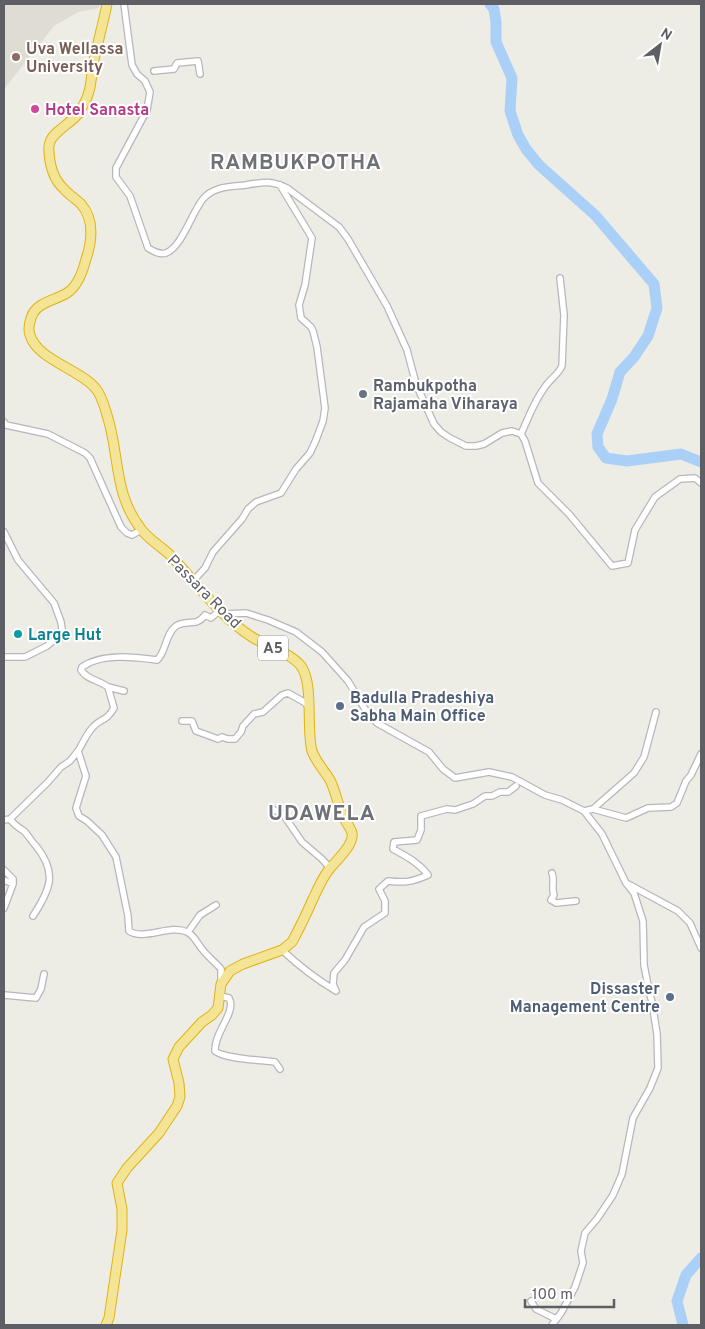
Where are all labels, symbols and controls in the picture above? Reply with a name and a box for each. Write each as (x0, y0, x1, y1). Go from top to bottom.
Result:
north arrow (635, 20, 685, 70)
text: N (657, 25, 675, 45)
place label: Uva Wellassa University (26, 40, 123, 78)
marker: Uva Wellassa University (10, 51, 22, 63)
place label: Hotel Sanasta (45, 101, 149, 121)
marker: Hotel Sanasta (29, 103, 41, 115)
district label: RAMBUKPOTHA (210, 150, 382, 177)
place label: Rambukpotha Rajamaha Viharaya (373, 377, 518, 415)
marker: Rambukpotha Rajamaha Viharaya (357, 388, 369, 400)
street label: Passara Road (162, 551, 245, 634)
place label: Large Hut (28, 626, 102, 646)
marker: Large Hut (12, 628, 24, 640)
road number: A5 (258, 636, 288, 660)
place label: Badulla Pradeshiya Sabha Main Office (350, 689, 494, 727)
marker: Badulla Pradeshiya Sabha Main Office (334, 700, 346, 712)
district label: UDAWELA (268, 801, 376, 828)
place label: Dissaster Management Centre (510, 980, 660, 1018)
marker: Dissaster Management Centre (664, 991, 676, 1003)
scale bar (525, 1276, 614, 1308)
text: 100 m (532, 1286, 573, 1305)

